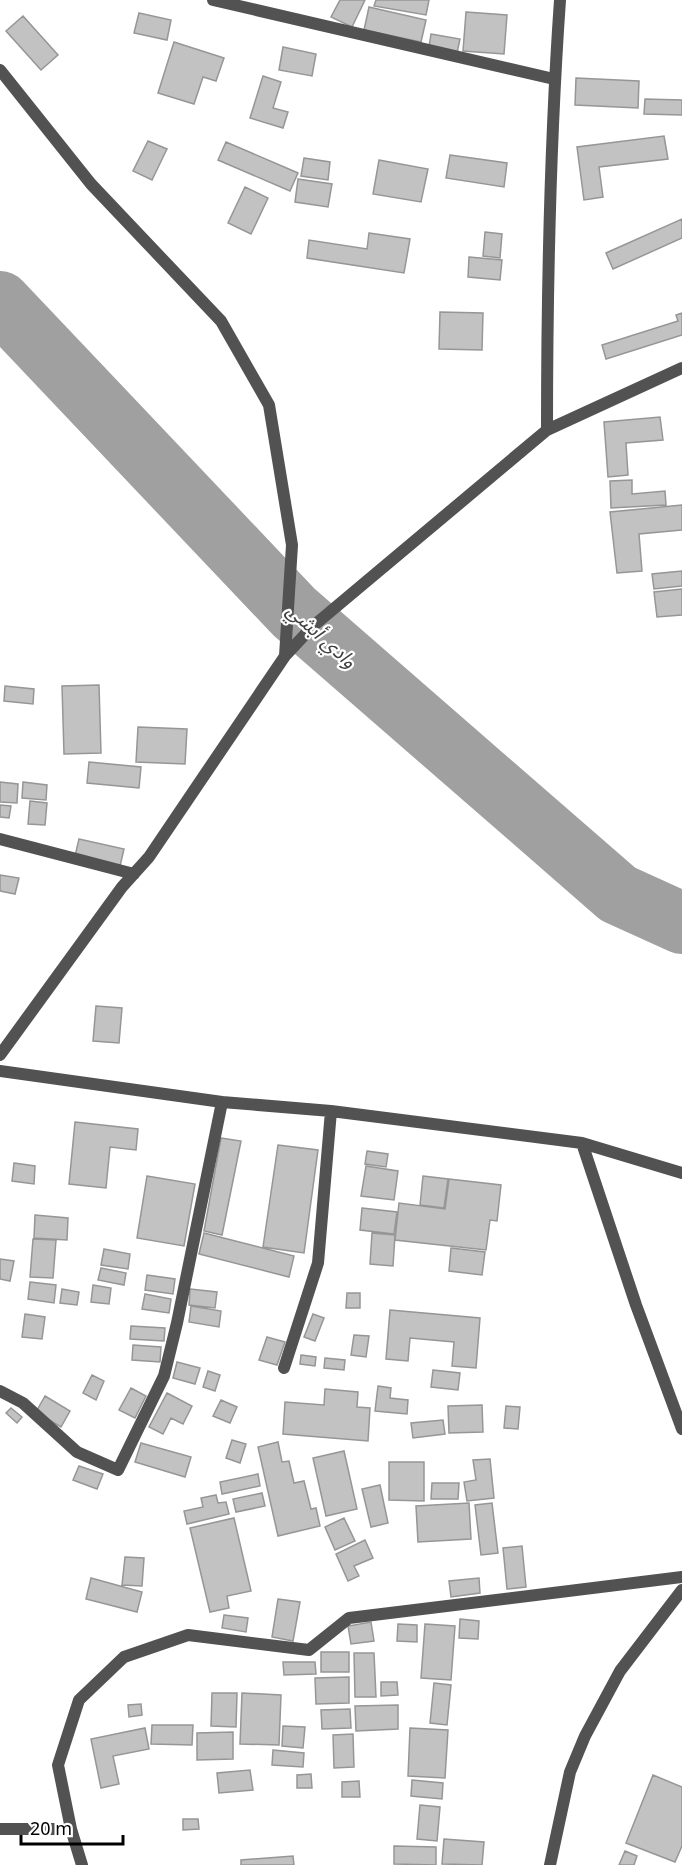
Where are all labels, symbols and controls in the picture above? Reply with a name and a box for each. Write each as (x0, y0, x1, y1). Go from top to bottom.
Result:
water label: وادي أبشي (279, 596, 363, 676)
scale bar (21, 1808, 123, 1846)
text: 20 m (30, 1816, 72, 1840)

